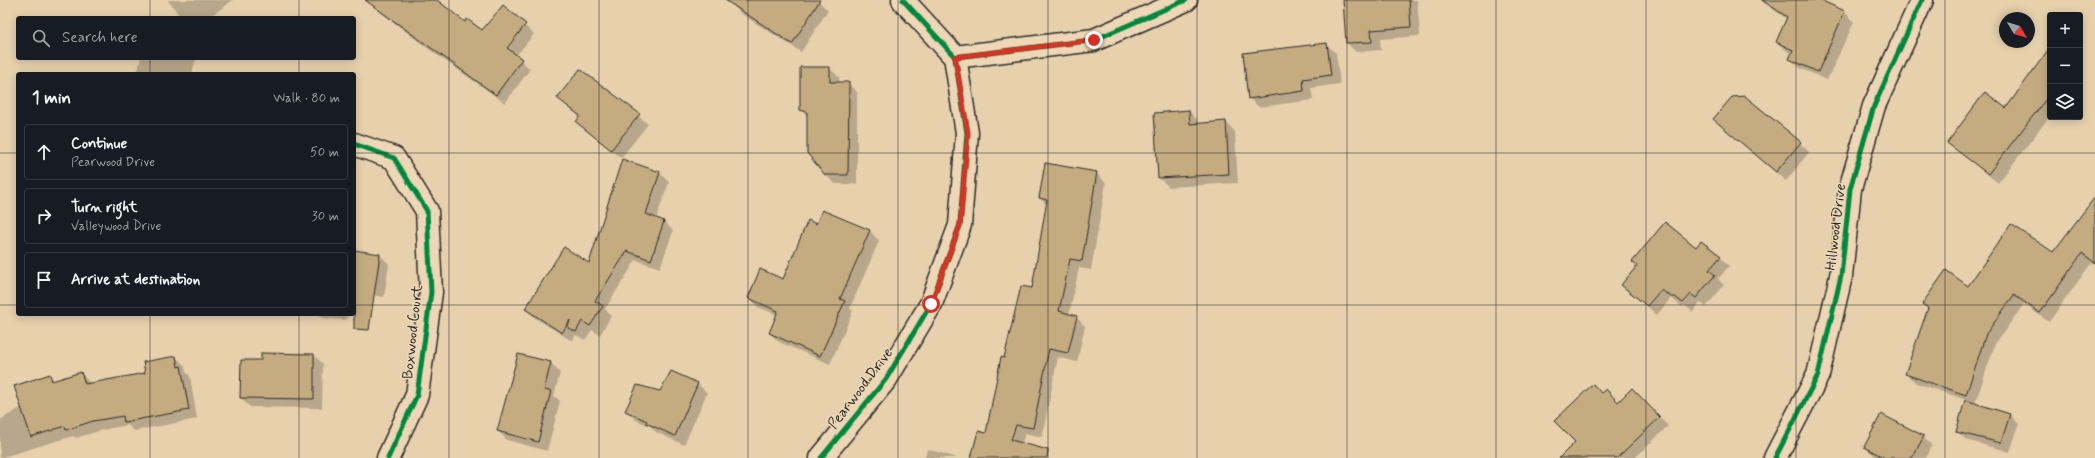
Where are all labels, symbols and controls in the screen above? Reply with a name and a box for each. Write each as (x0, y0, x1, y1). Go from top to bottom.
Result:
north arrow (1999, 12, 2035, 48)
map controls (2047, 12, 2083, 120)
button: + (2047, 12, 2083, 48)
search box (16, 16, 356, 60)
icon: search (30, 27, 52, 49)
text: Search here (62, 28, 138, 48)
route end (1085, 31, 1103, 49)
button: − (2047, 48, 2083, 84)
button: layers (2047, 84, 2083, 120)
text: 1 min (32, 87, 71, 109)
text: Walk · 80 m (273, 90, 340, 107)
text: Continue (71, 134, 127, 154)
icon: ahead (33, 141, 55, 163)
text: 50 m (310, 144, 339, 161)
text: Pearwood Drive (71, 154, 155, 171)
street label: Hillwood Drive (1821, 182, 1851, 272)
text: Turn right (71, 198, 138, 218)
icon: right (33, 205, 55, 227)
text: 30 m (312, 208, 339, 225)
text: Valleywood Drive (71, 218, 161, 235)
icon: arrive (33, 269, 55, 291)
text: Arrive at destination (71, 270, 200, 290)
street label: Boxwood Court (398, 284, 428, 380)
route start (922, 295, 940, 313)
street label: Pearwood Drive (824, 344, 898, 433)

